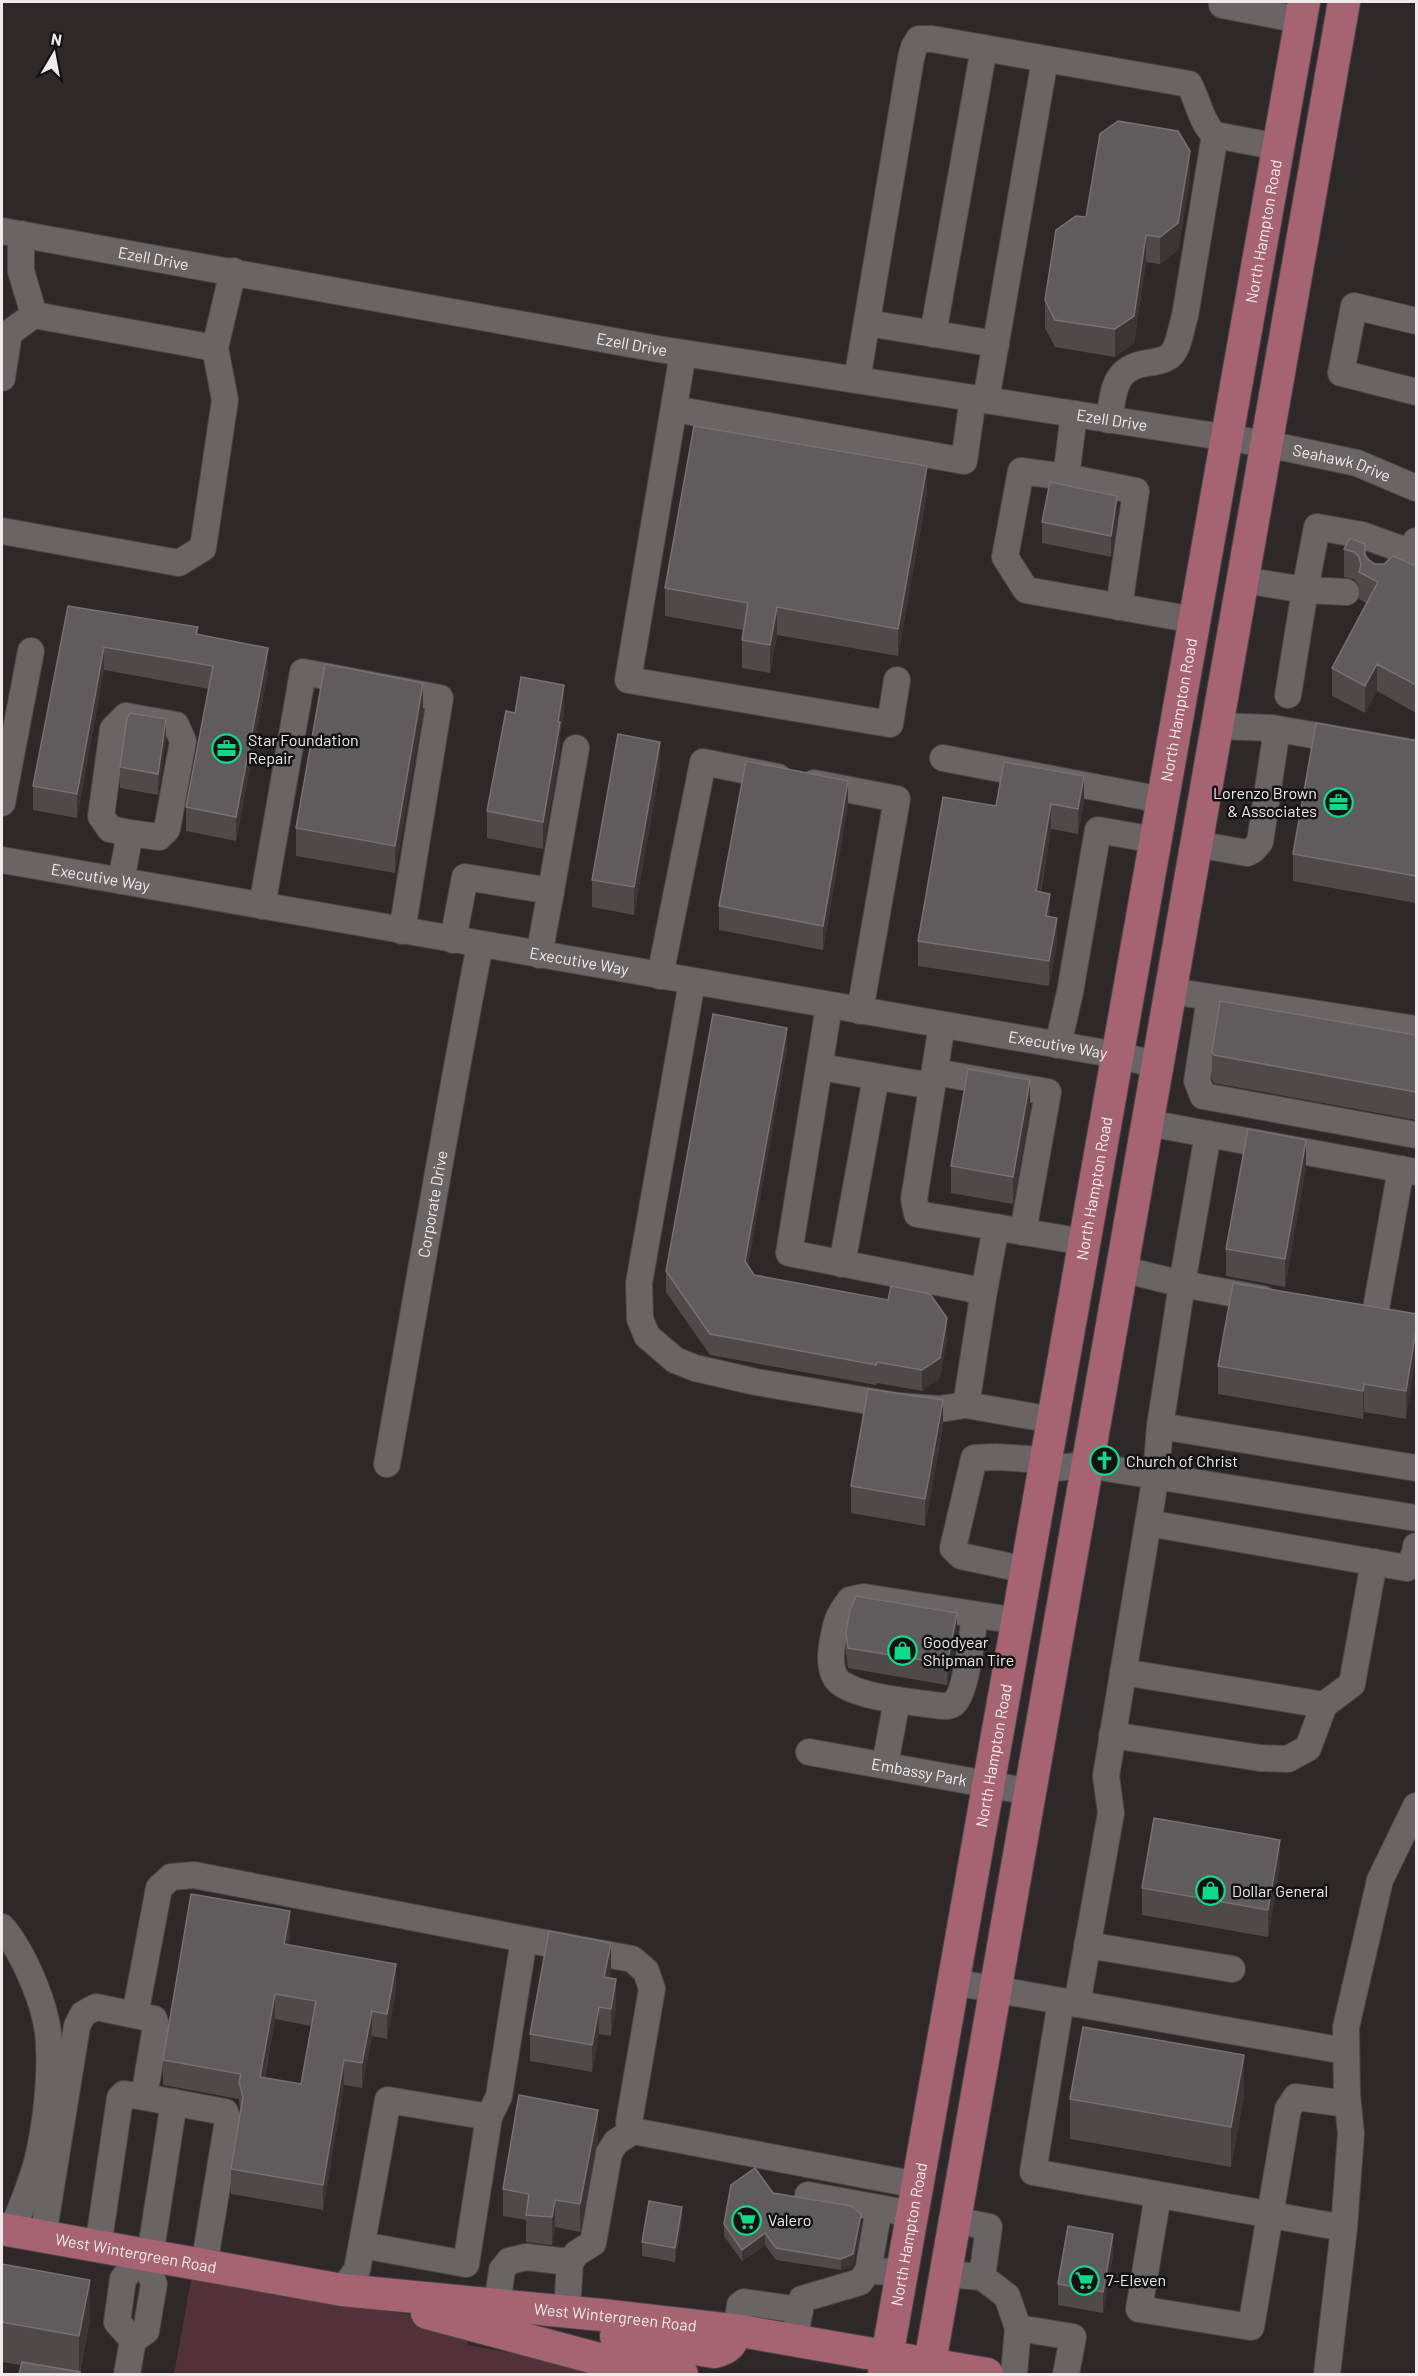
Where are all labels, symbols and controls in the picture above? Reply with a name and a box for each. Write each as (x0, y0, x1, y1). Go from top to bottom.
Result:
north arrow (24, 24, 84, 84)
text: N (50, 28, 64, 49)
street label: North Hampton Road (1241, 158, 1285, 305)
street label: Ezell Drive (117, 242, 191, 273)
street label: Ezell Drive (595, 328, 669, 359)
street label: Ezell Drive (1075, 404, 1149, 434)
street label: Seahawk Drive (1291, 440, 1394, 485)
street label: North Hampton Road (1156, 636, 1200, 783)
place label: Star Foundation Repair (248, 730, 359, 767)
office icon: Star Foundation Repair (211, 733, 243, 765)
place label: Lorenzo Brown & Associates (1213, 783, 1317, 820)
office icon: Lorenzo Brown & Associates (1322, 786, 1354, 818)
street label: Executive Way (50, 859, 152, 895)
street label: Executive Way (528, 942, 631, 979)
street label: Executive Way (1007, 1026, 1110, 1062)
street label: North Hampton Road (1071, 1115, 1115, 1262)
street label: Corporate Drive (413, 1149, 451, 1259)
church icon: Church of Christ (1089, 1445, 1121, 1477)
place label: Church of Christ (1126, 1451, 1238, 1470)
place label: Goodyear Shipman Tire (923, 1632, 1014, 1669)
shop icon: Goodyear Shipman Tire (886, 1635, 918, 1667)
street label: North Hampton Road (971, 1682, 1015, 1829)
street label: Embassy Park (870, 1754, 969, 1789)
shop icon: Dollar General (1195, 1875, 1227, 1907)
place label: Dollar General (1232, 1881, 1328, 1900)
street label: North Hampton Road (886, 2161, 930, 2307)
supermarket icon: Valero (731, 2204, 763, 2236)
place label: Valero (768, 2210, 812, 2229)
street label: West Wintergreen Road (54, 2229, 218, 2276)
supermarket icon: 7-Eleven (1069, 2264, 1101, 2296)
place label: 7-Eleven (1106, 2270, 1166, 2289)
street label: West Wintergreen Road (533, 2298, 698, 2335)

